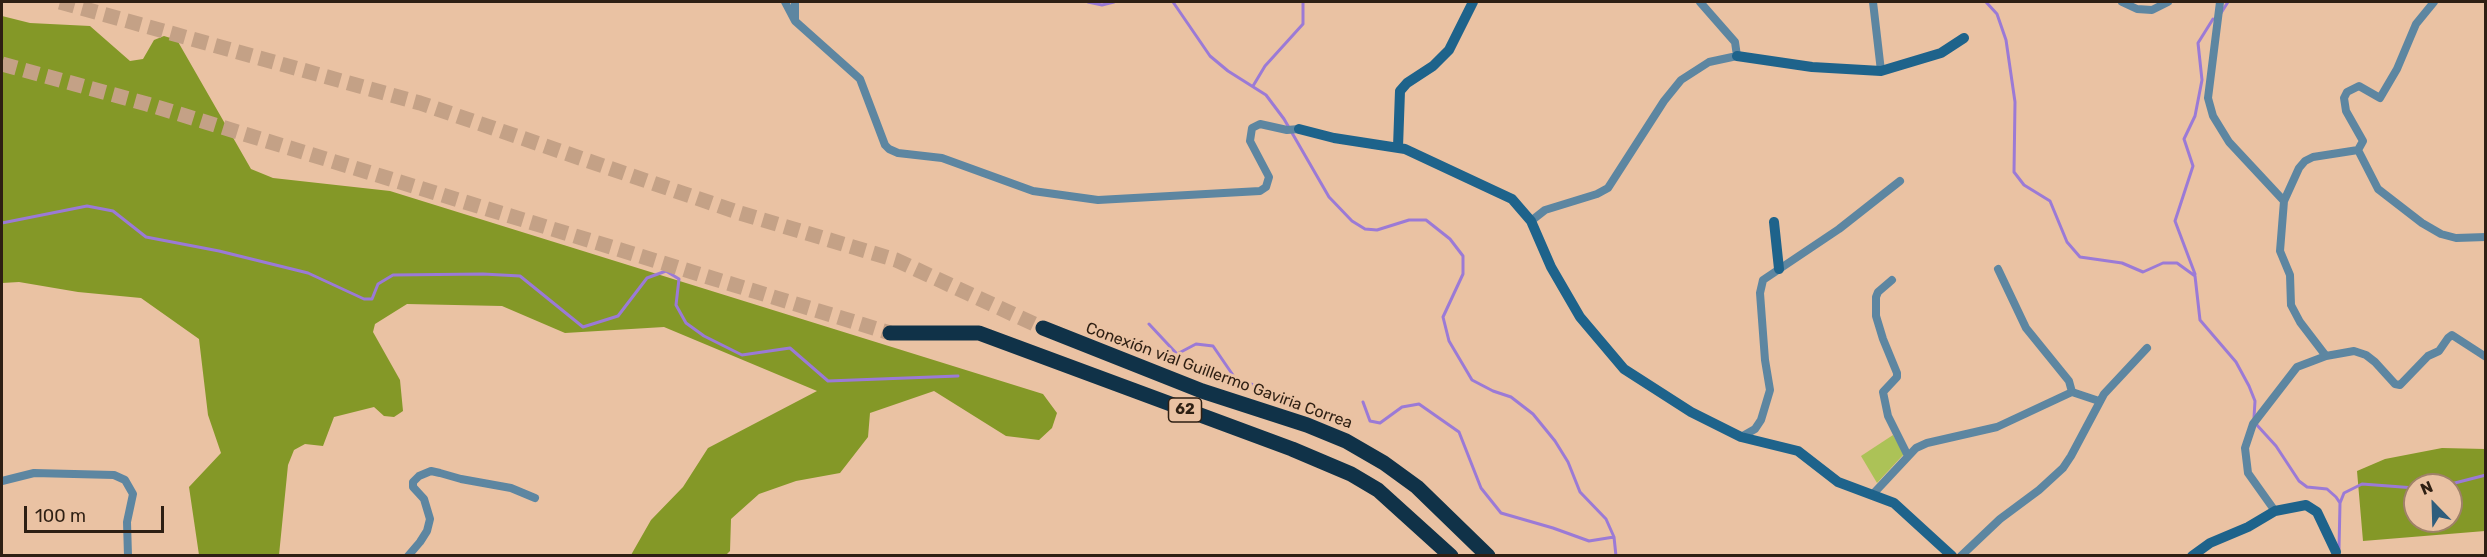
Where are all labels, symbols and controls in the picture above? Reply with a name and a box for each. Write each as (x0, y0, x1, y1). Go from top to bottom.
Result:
street label: Conexión vial Guillermo Gaviria Correa (1083, 319, 1355, 433)
road number: 62 (1168, 398, 1202, 422)
north arrow (2403, 473, 2463, 533)
text: N (2418, 477, 2436, 499)
scale bar (27, 494, 166, 532)
text: 100 m (35, 505, 86, 527)

